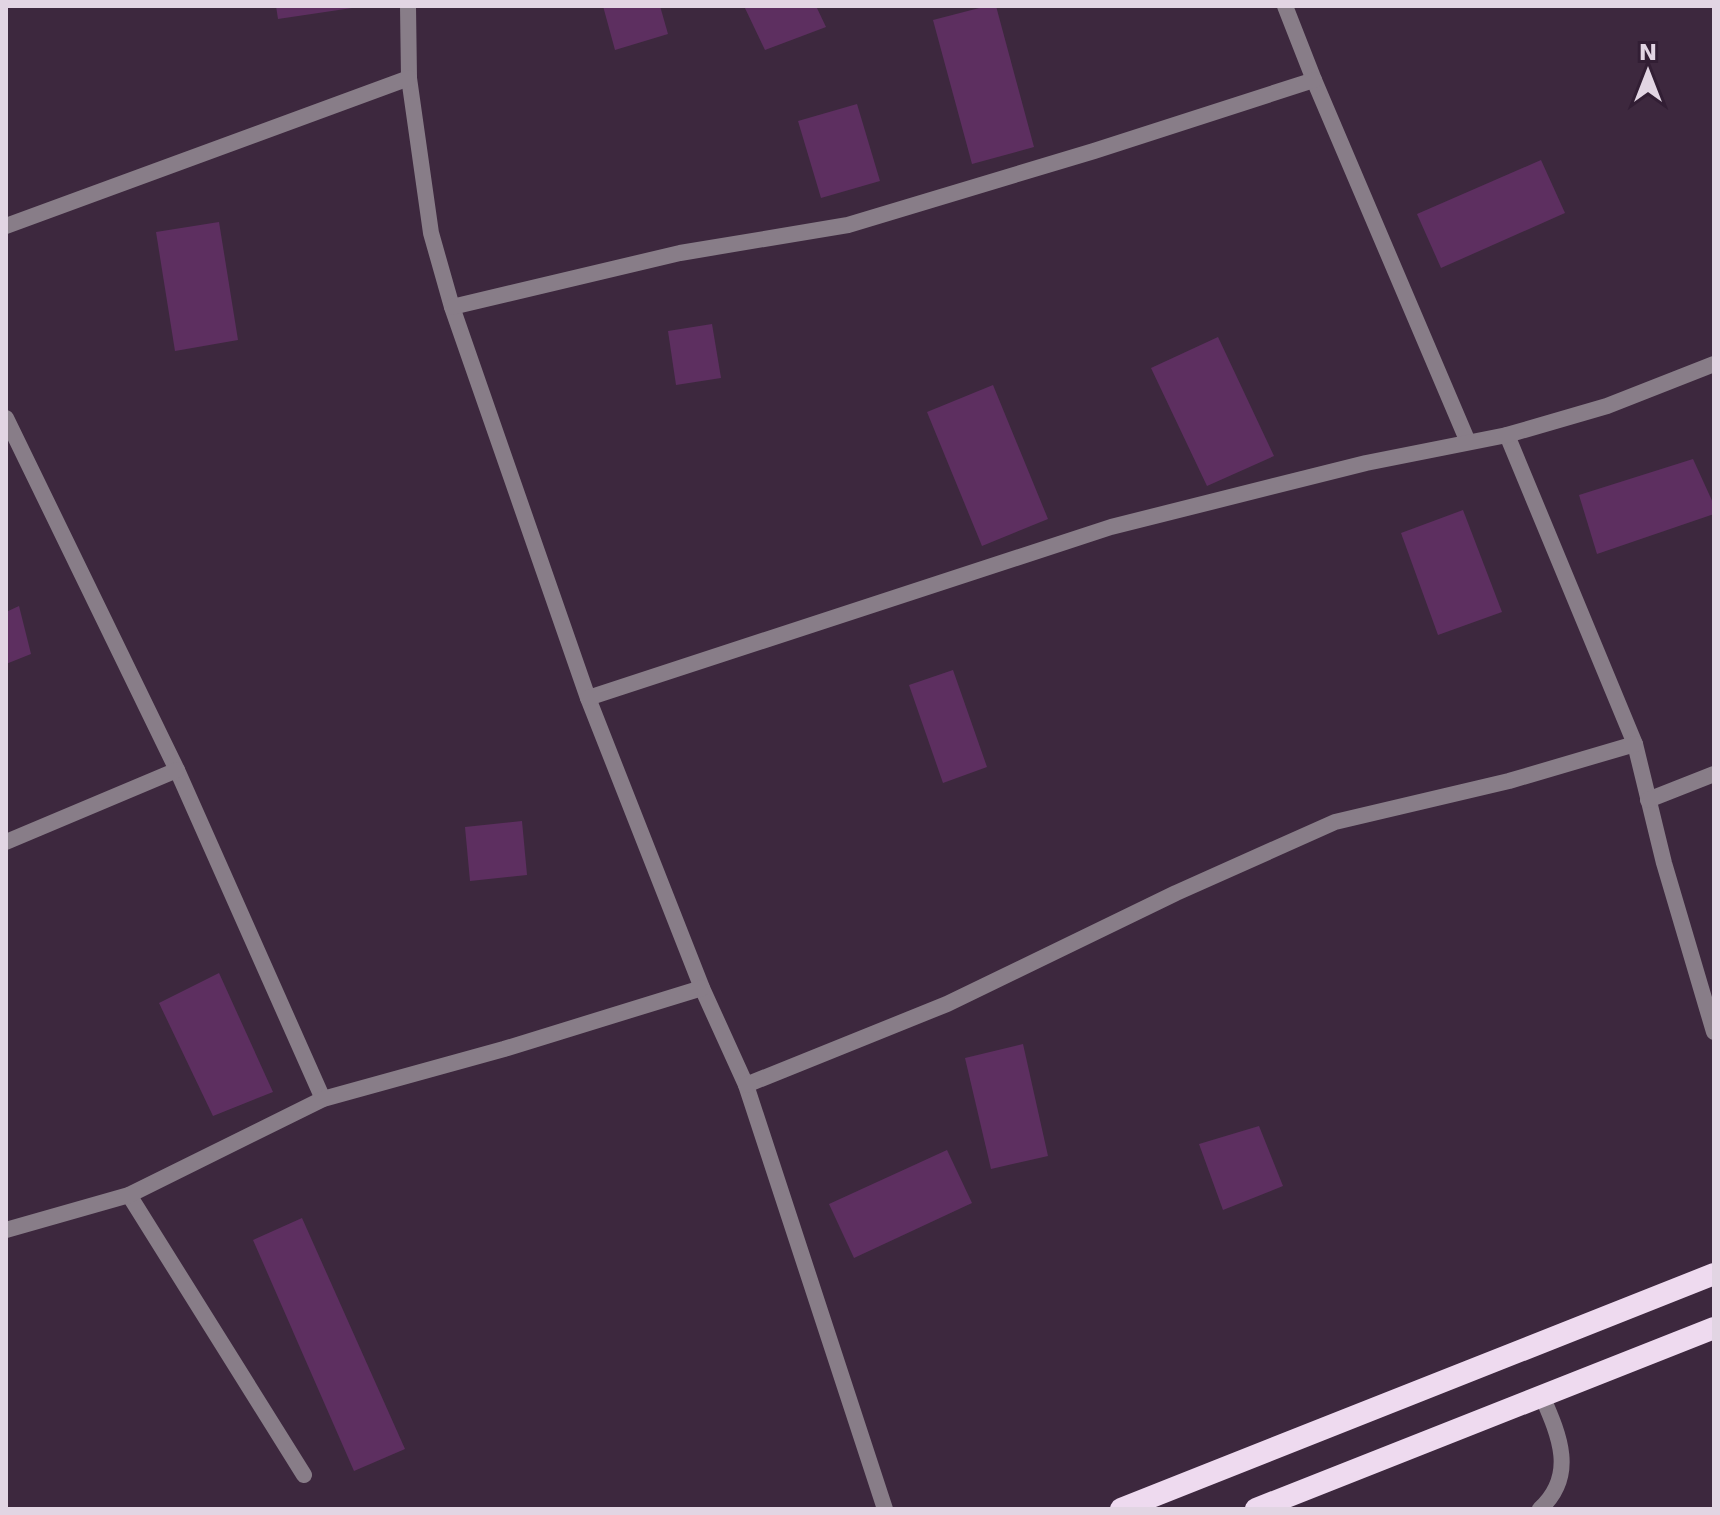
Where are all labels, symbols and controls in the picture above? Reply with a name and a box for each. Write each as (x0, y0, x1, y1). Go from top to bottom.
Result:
north arrow (1608, 32, 1688, 112)
text: N (1639, 40, 1657, 65)

